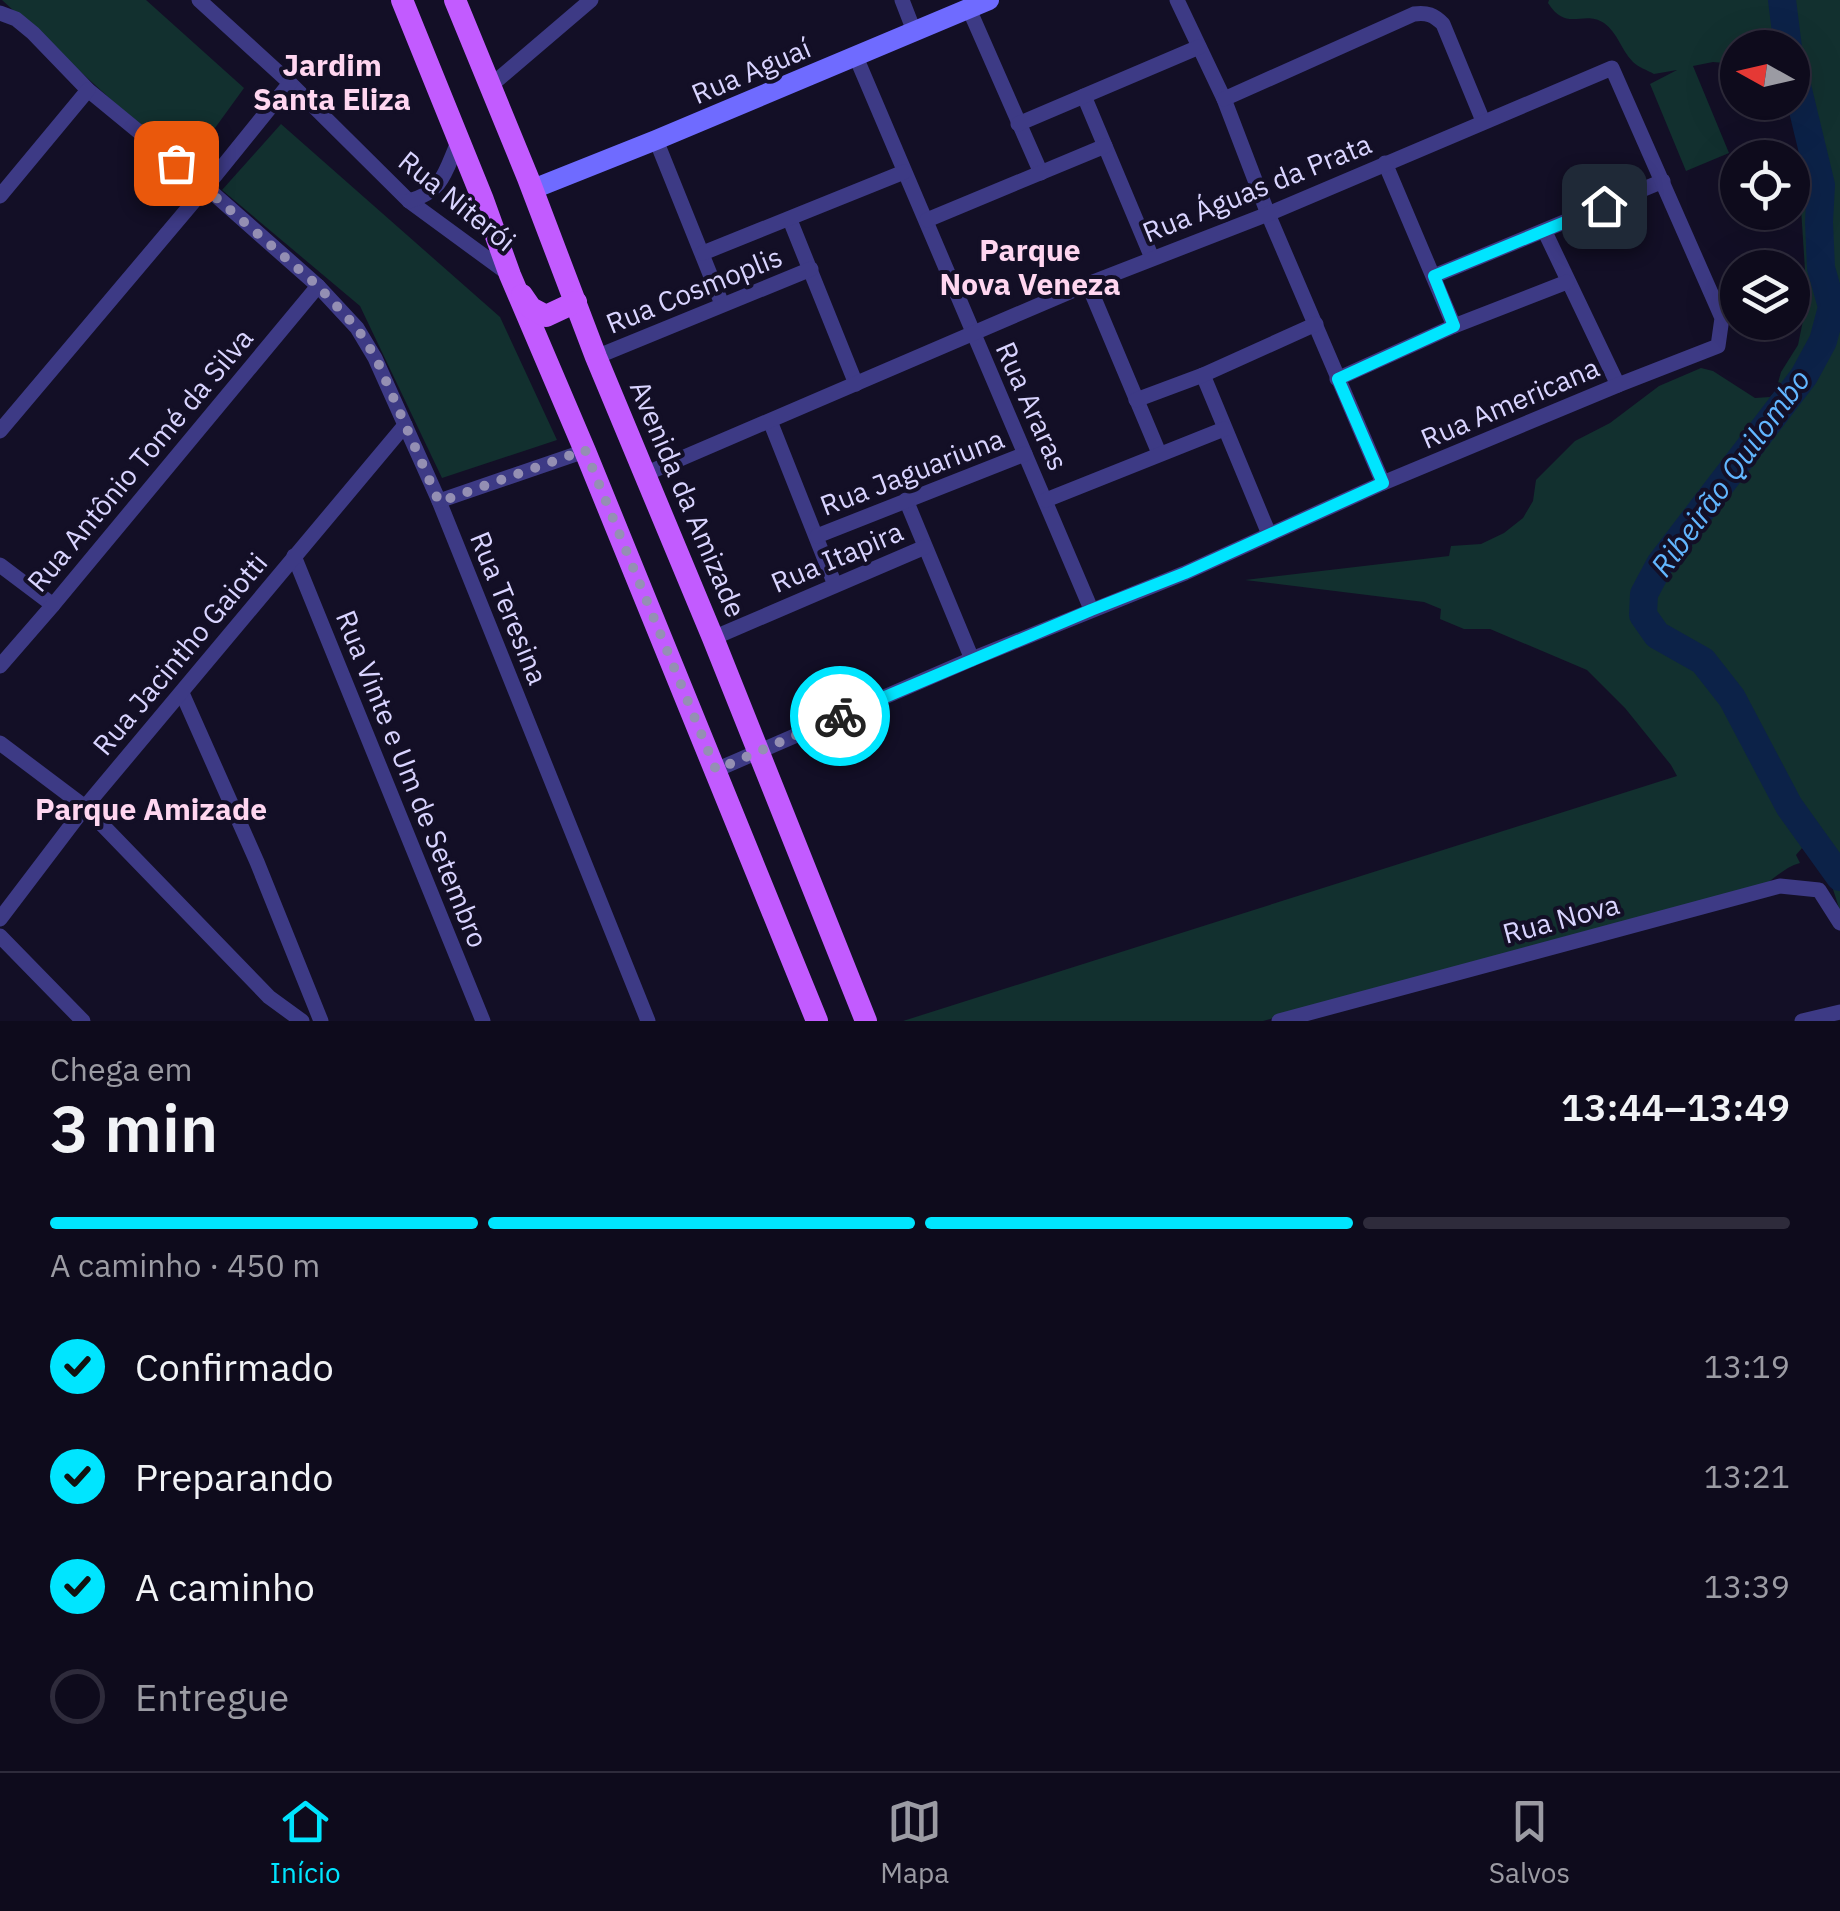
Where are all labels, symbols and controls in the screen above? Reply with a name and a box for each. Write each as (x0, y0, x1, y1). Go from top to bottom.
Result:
street label: Rua Aguaí (686, 29, 816, 112)
north arrow (1720, 30, 1810, 120)
map controls (1720, 30, 1810, 340)
district label: Jardim Santa Eliza (253, 45, 411, 118)
pin (134, 121, 219, 206)
street label: Rua Águas da Prata (1137, 125, 1377, 250)
icon: bag (149, 136, 204, 191)
button: locate (1720, 140, 1810, 230)
street label: Rua Niterói (391, 142, 523, 259)
pin (1562, 164, 1647, 249)
icon: home (1577, 179, 1632, 234)
district label: Parque Nova Veneza (940, 230, 1120, 303)
street label: Rua Cosmoplis (600, 237, 787, 342)
button: layers (1720, 250, 1810, 340)
street label: Rua Antônio Tomé da Silva (18, 320, 261, 599)
street label: Rua Araras (988, 336, 1077, 476)
street label: Rua Americana (1415, 348, 1605, 457)
water label: Ribeirão Quilombo (1641, 361, 1818, 584)
street label: Avenida da Amizade (622, 375, 755, 623)
street label: Rua Jaguariuna (815, 419, 1009, 524)
street label: Rua Itapira (765, 512, 908, 601)
street label: Rua Teresina (462, 526, 557, 690)
street label: Rua Jacintho Gaiotti (84, 545, 275, 763)
street label: Rua Vinte e Um de Setembro (328, 605, 497, 953)
courier (790, 666, 890, 766)
icon: bike (813, 689, 868, 744)
district label: Parque Amizade (35, 789, 267, 828)
street label: Rua Nova (1499, 885, 1623, 952)
text: Chega em (50, 1048, 193, 1090)
text: 13:44–13:49 (1561, 1082, 1790, 1131)
text: 3 min (50, 1085, 218, 1170)
text: A caminho · 450 m (50, 1244, 320, 1286)
icon: check (50, 1339, 105, 1394)
text: Confirmado (135, 1342, 334, 1391)
text: 13:19 (1704, 1345, 1790, 1387)
icon: check (50, 1449, 105, 1504)
text: Preparando (135, 1452, 334, 1501)
text: 13:21 (1704, 1455, 1790, 1497)
icon: check (50, 1559, 105, 1614)
text: A caminho (135, 1562, 315, 1611)
text: 13:39 (1704, 1565, 1790, 1607)
text: Entregue (135, 1672, 289, 1721)
tab: Início (270, 1794, 341, 1891)
tab: Mapa (880, 1794, 949, 1891)
tab: Salvos (1489, 1794, 1570, 1891)

